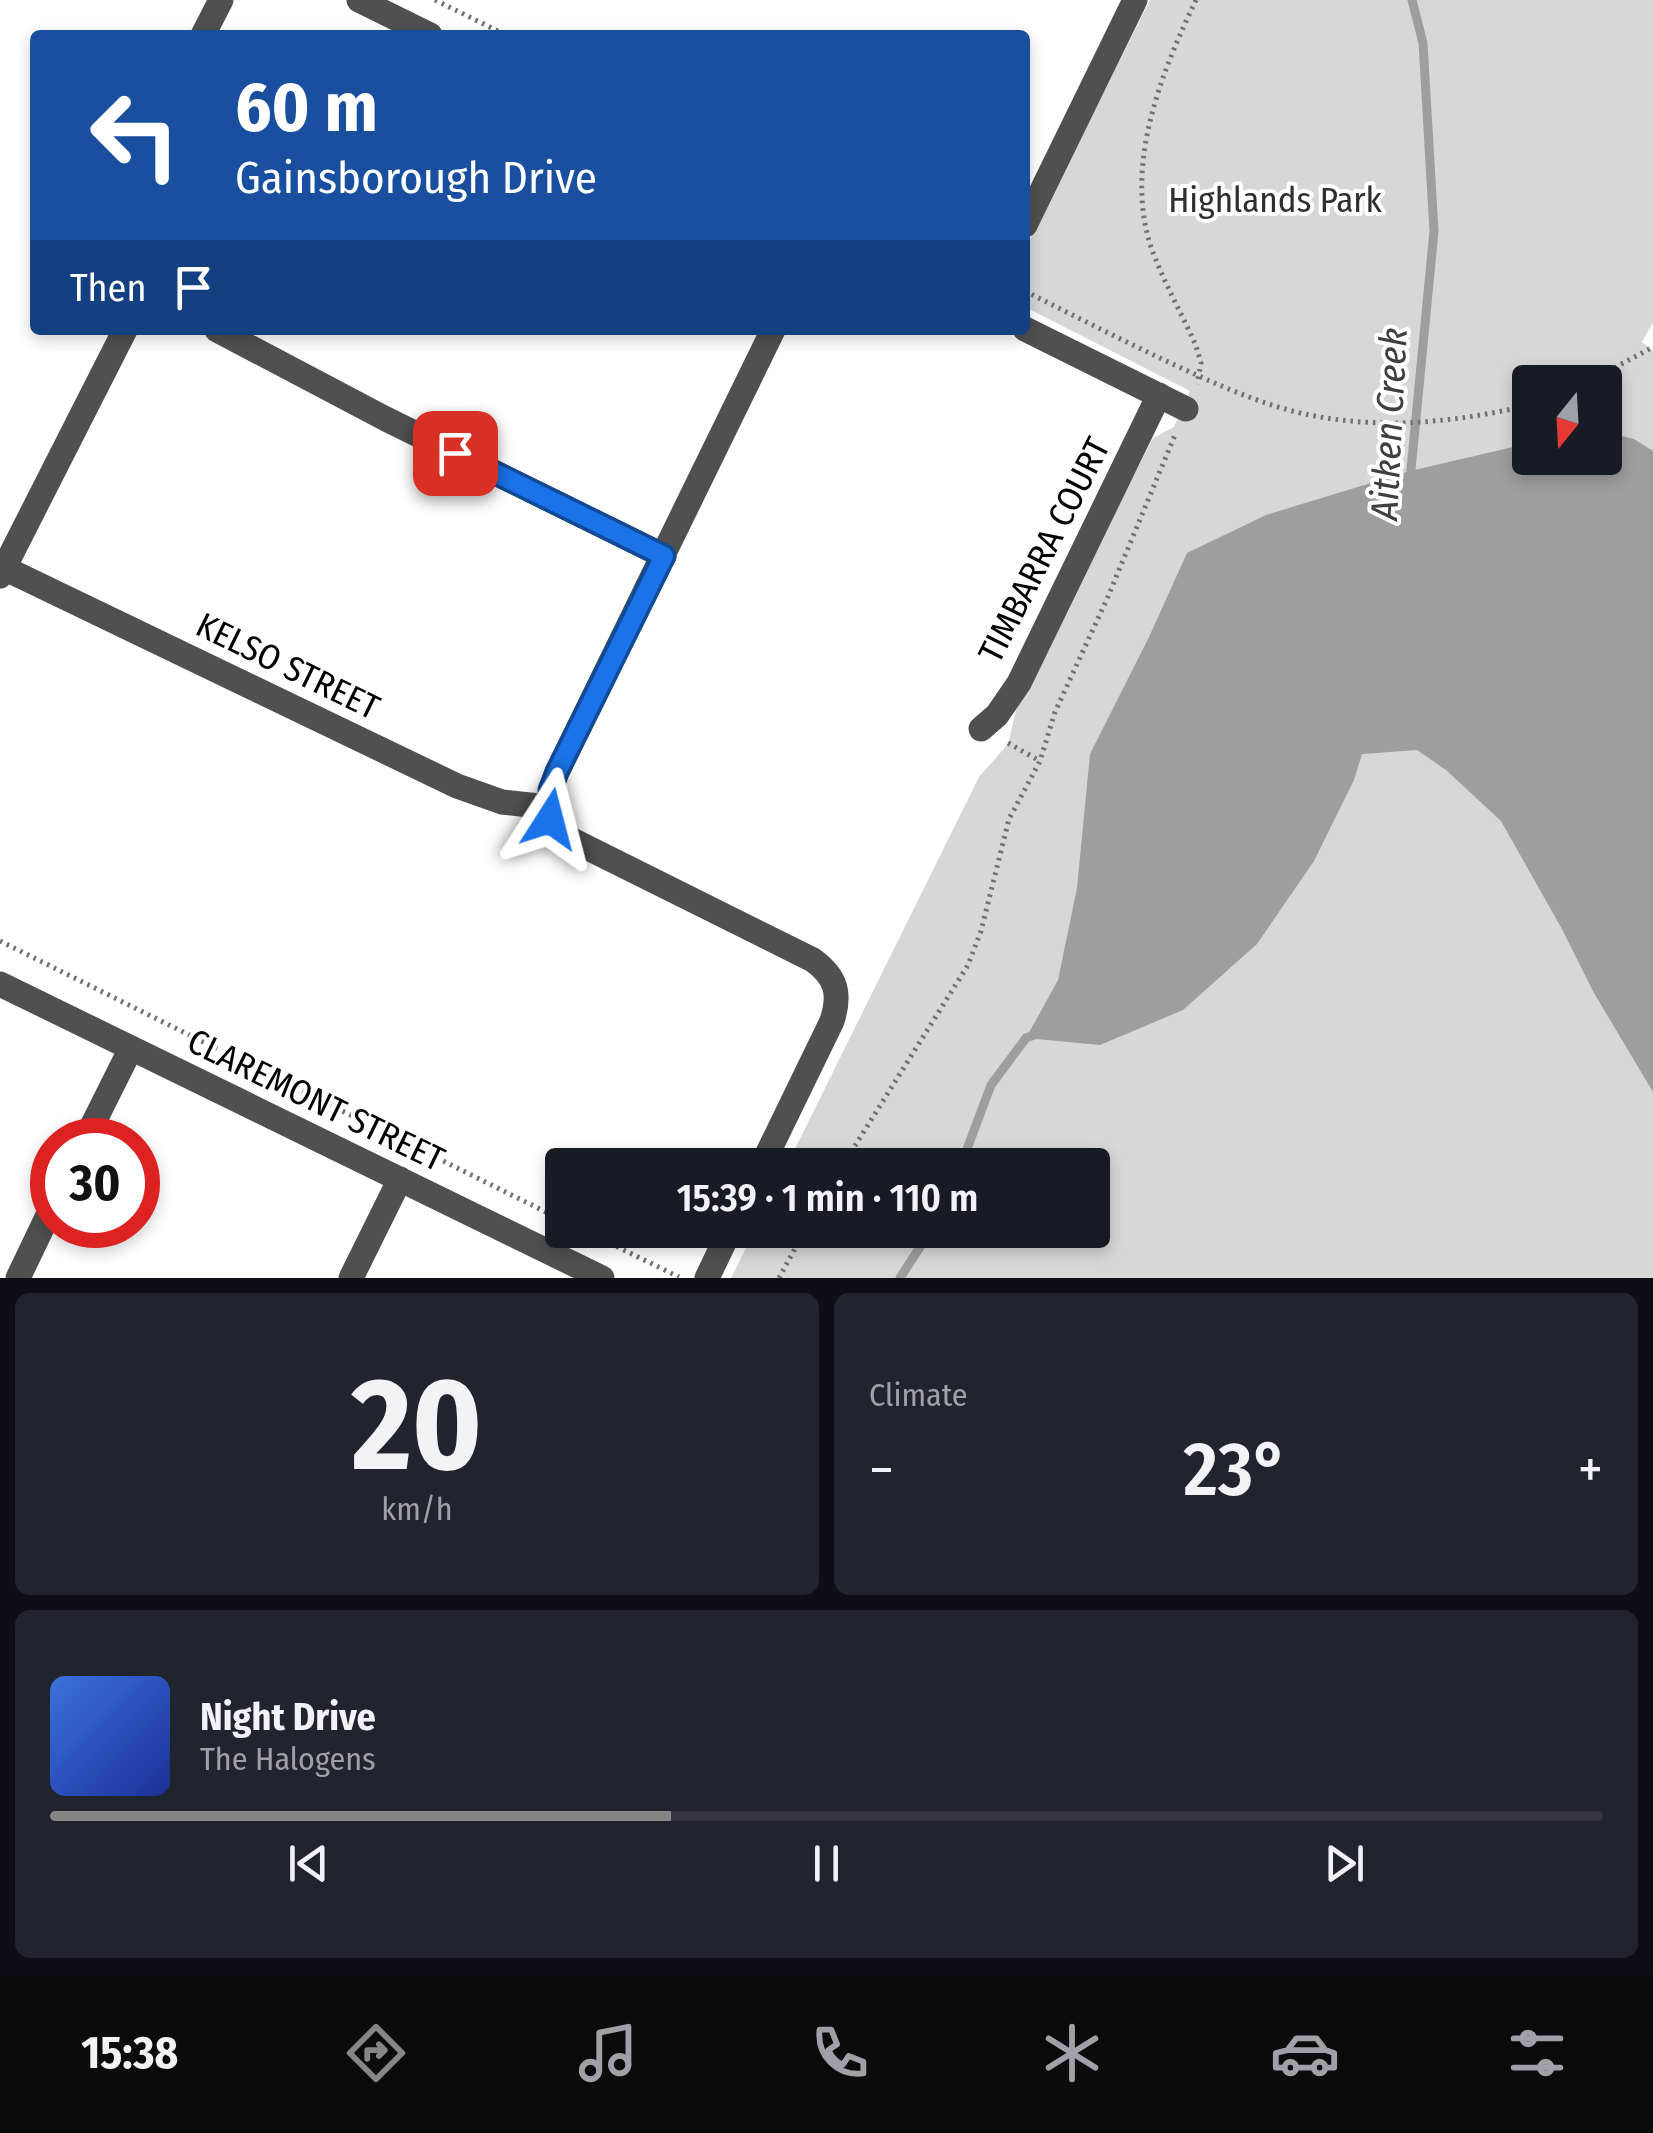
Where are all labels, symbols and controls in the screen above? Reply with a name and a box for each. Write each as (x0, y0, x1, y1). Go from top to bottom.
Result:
text: 60 m (235, 66, 378, 150)
icon: left (70, 70, 200, 200)
text: Gainsborough Drive (235, 151, 597, 205)
park label: Highlands Park (1168, 179, 1383, 221)
icon: arrive (166, 260, 221, 315)
text: Then (70, 265, 146, 311)
water label: Aitken Creek (1361, 327, 1417, 523)
north arrow (1512, 365, 1622, 475)
map controls (1512, 365, 1622, 475)
pin (413, 411, 498, 496)
icon: arrive (428, 426, 483, 481)
street label: TIMBARRA COURT (969, 430, 1119, 669)
street label: KELSO STREET (190, 604, 387, 729)
position arrow (498, 767, 602, 871)
street label: CLAREMONT STREET (181, 1020, 452, 1181)
speed limit sign: 30 (30, 1118, 160, 1248)
text: 15:39 · 1 min · 110 m (677, 1175, 978, 1221)
text: 20 (351, 1347, 483, 1503)
text: Climate (869, 1376, 968, 1414)
text: 23° (1184, 1425, 1288, 1515)
text: − (869, 1437, 894, 1503)
text: + (1578, 1437, 1603, 1503)
text: km/h (381, 1490, 453, 1528)
text: Night Drive (200, 1694, 376, 1740)
text: The Halogens (200, 1740, 376, 1778)
icon: previous (281, 1836, 336, 1891)
icon: pause (799, 1836, 854, 1891)
icon: next (1317, 1836, 1372, 1891)
icon: directions (341, 2018, 411, 2088)
icon: music (573, 2018, 643, 2088)
icon: phone (805, 2018, 875, 2088)
icon: climate (1037, 2018, 1107, 2088)
icon: car (1270, 2018, 1340, 2088)
icon: filters (1502, 2018, 1572, 2088)
text: 15:38 (81, 2026, 178, 2080)

